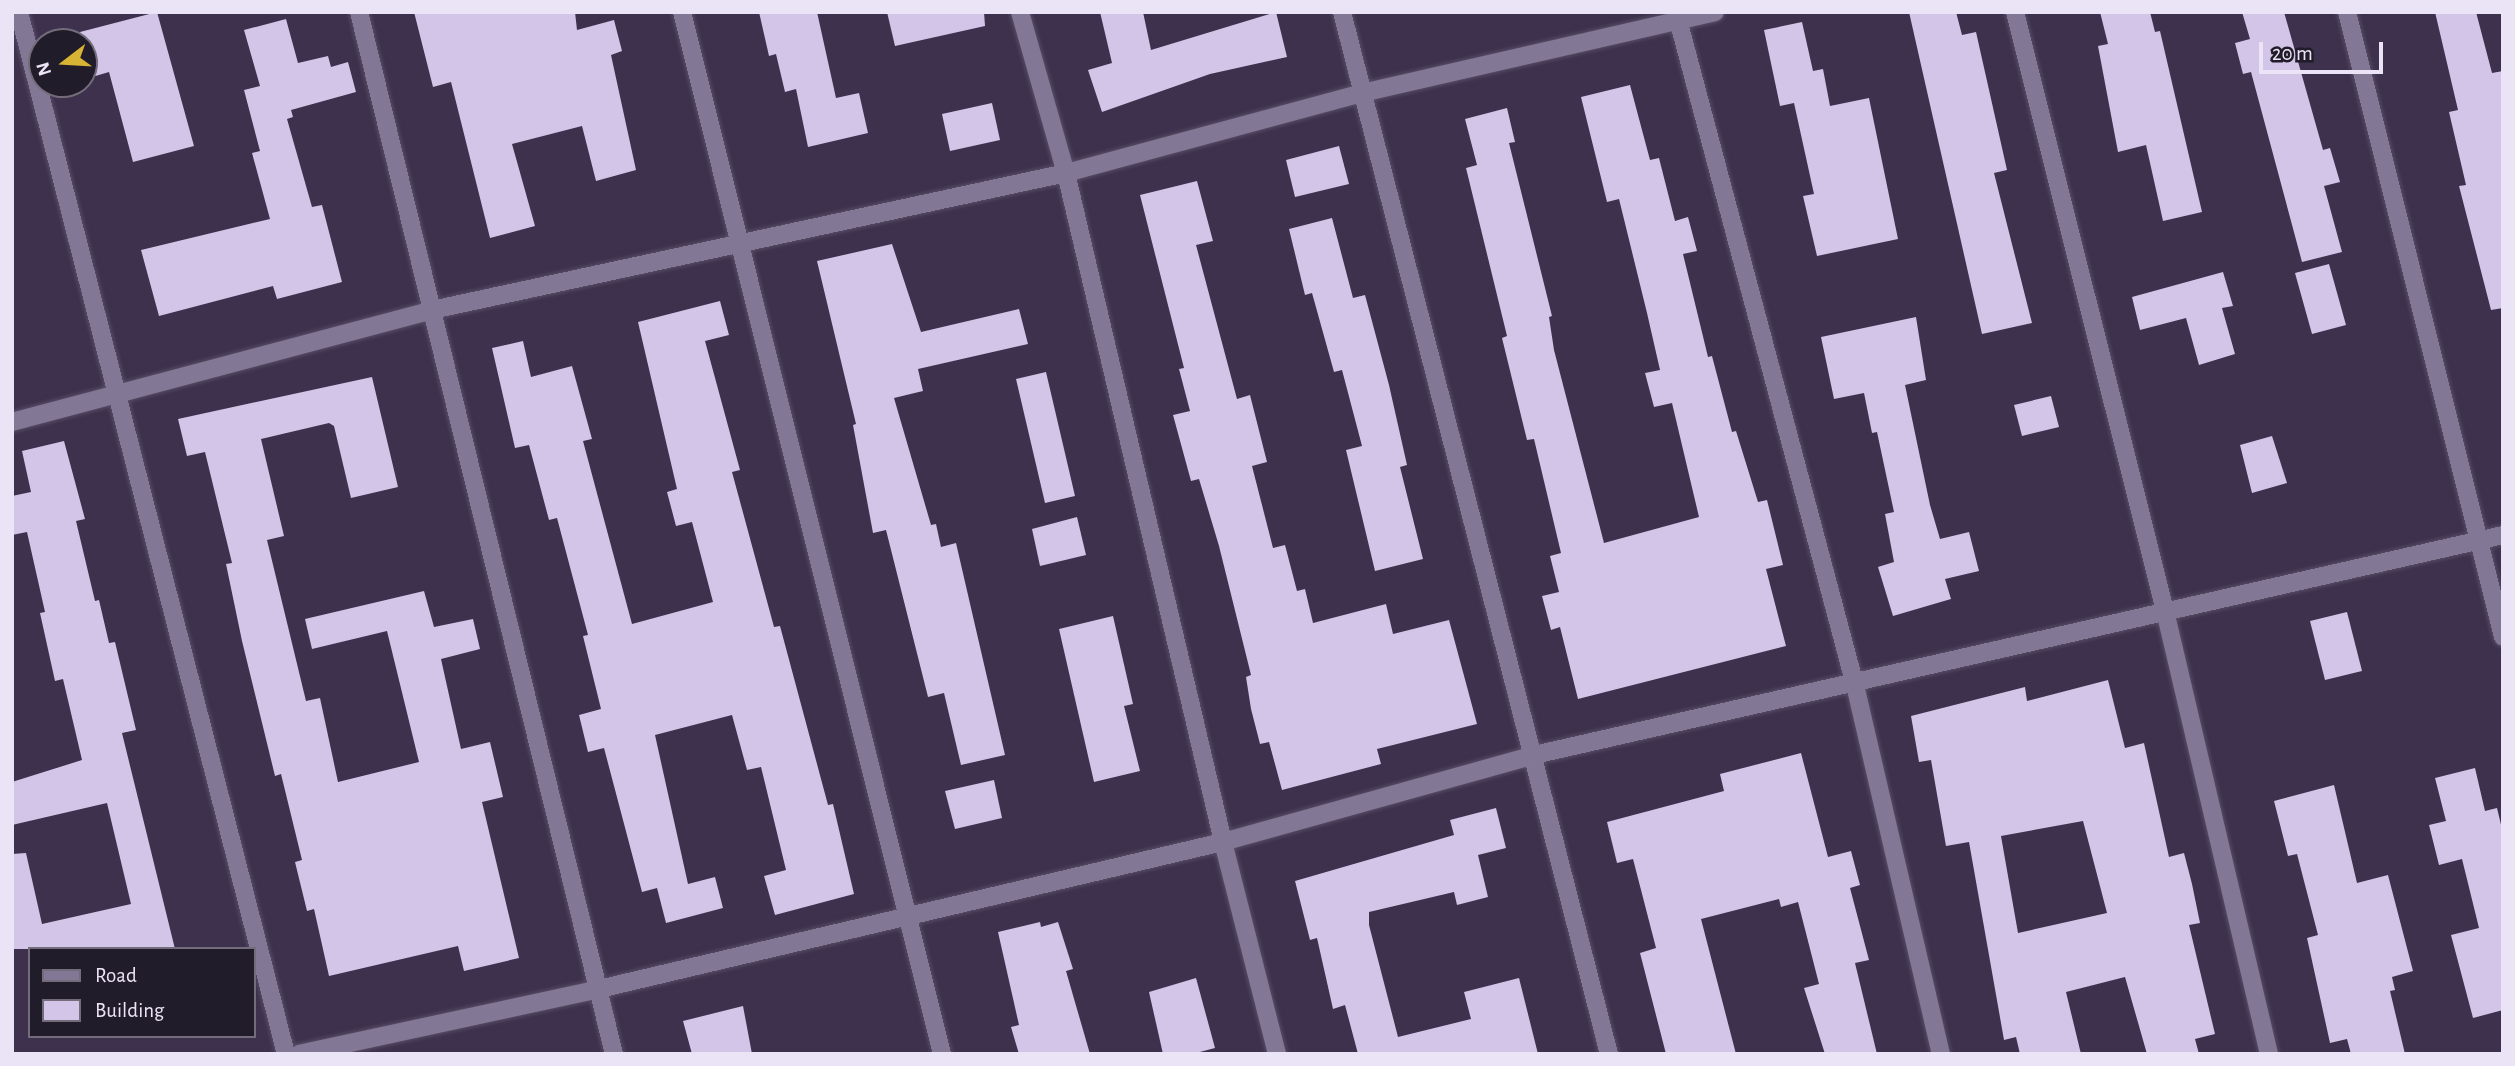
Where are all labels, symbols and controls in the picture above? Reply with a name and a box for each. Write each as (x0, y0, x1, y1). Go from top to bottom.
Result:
north arrow (28, 28, 98, 98)
scale bar (2263, 28, 2387, 72)
text: 20 m (2272, 43, 2313, 64)
text: N (33, 60, 55, 78)
legend (28, 947, 256, 1038)
text: Road (95, 965, 137, 986)
text: Building (95, 1000, 164, 1021)

